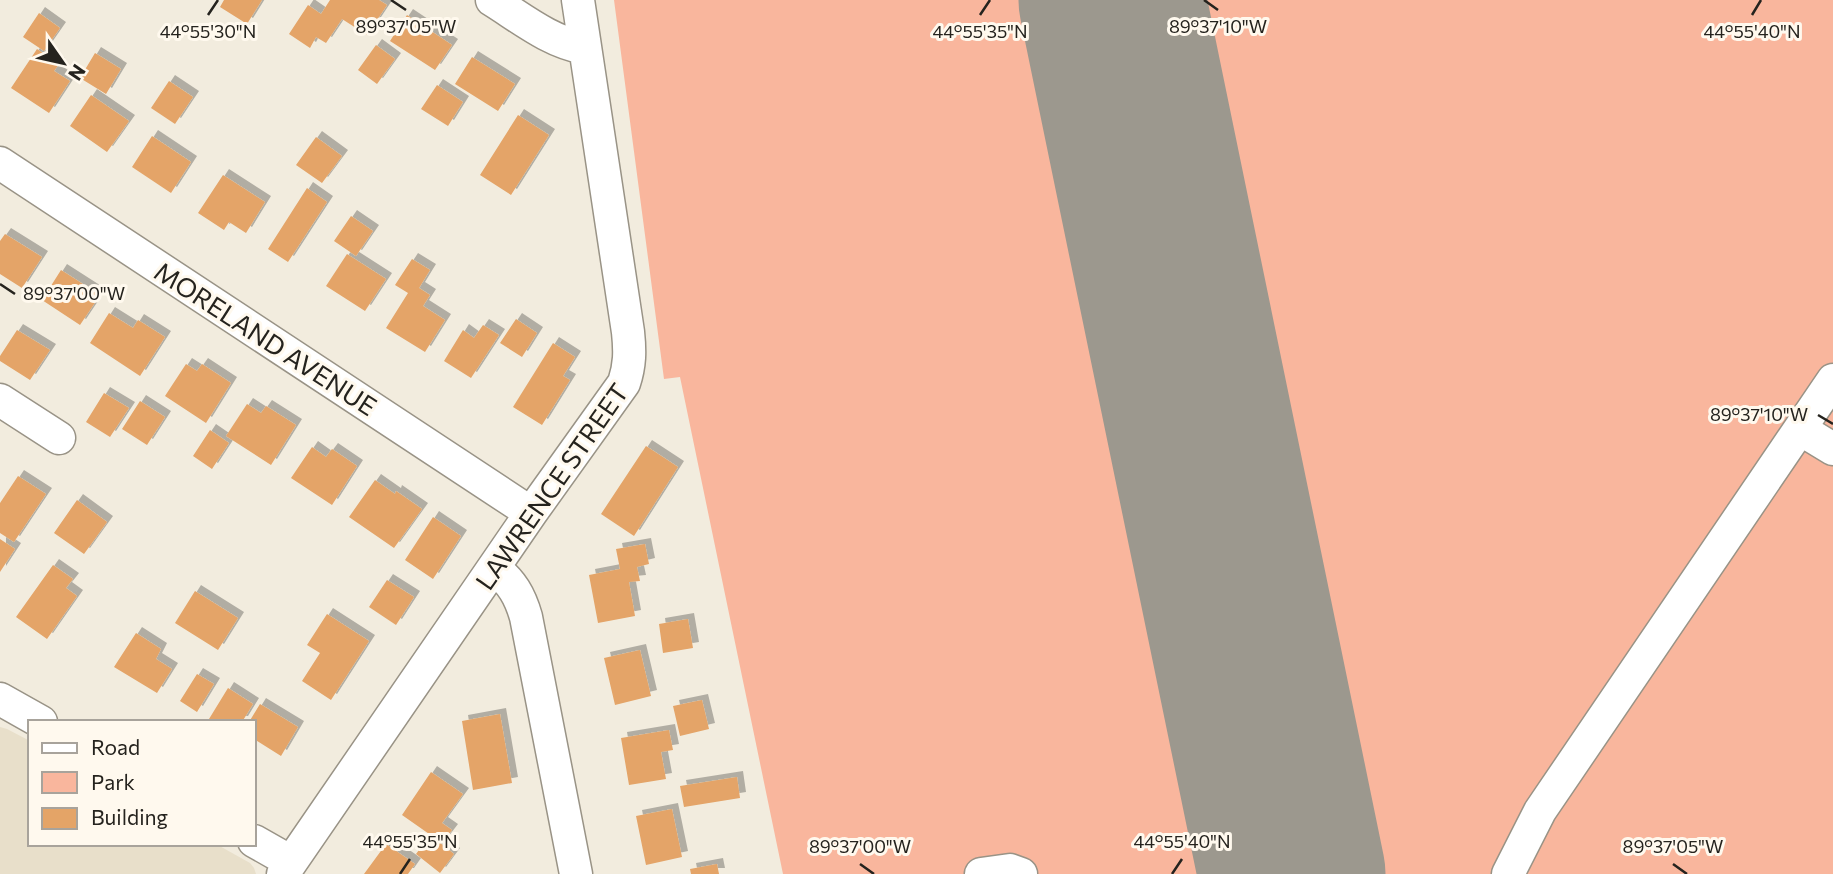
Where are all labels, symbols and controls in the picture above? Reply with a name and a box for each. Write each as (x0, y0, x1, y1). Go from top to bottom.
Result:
text: 89°37'05"W (356, 15, 456, 37)
text: 89°37'10"W (1169, 15, 1267, 37)
text: 44°55'30"N (160, 20, 256, 42)
text: 44°55'35"N (932, 20, 1028, 42)
text: 44°55'40"N (1703, 20, 1801, 42)
north arrow (28, 28, 98, 98)
text: N (64, 60, 91, 85)
street label: MORELAND AVENUE (149, 255, 383, 421)
text: 89°37'00"W (23, 282, 125, 304)
street label: LAWRENCE STREET (468, 377, 634, 595)
text: 89°37'10"W (1710, 403, 1808, 425)
legend (28, 720, 256, 846)
text: Road (91, 734, 140, 759)
text: Park (91, 769, 135, 794)
text: Building (91, 804, 168, 829)
text: 44°55'35"N (362, 830, 458, 852)
text: 44°55'40"N (1133, 830, 1231, 852)
text: 89°37'00"W (809, 835, 911, 857)
text: 89°37'05"W (1623, 835, 1723, 857)

